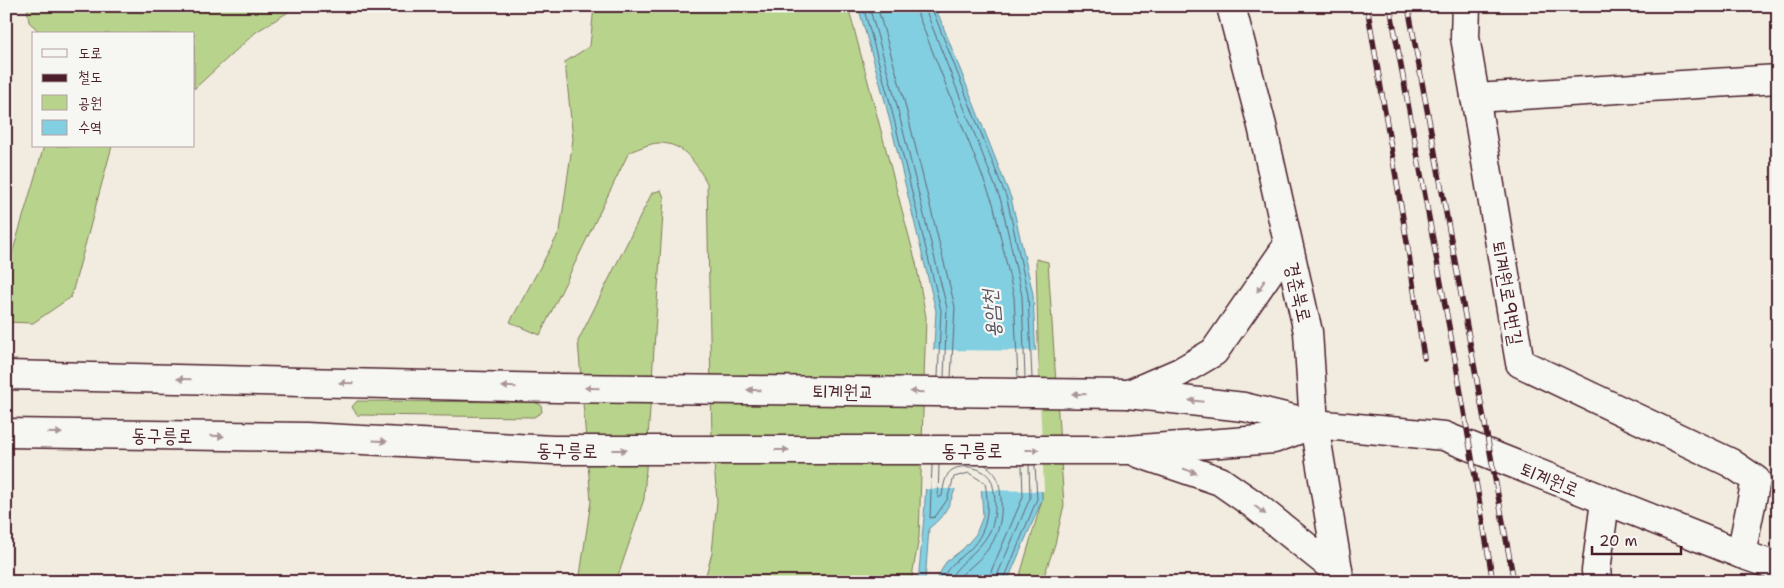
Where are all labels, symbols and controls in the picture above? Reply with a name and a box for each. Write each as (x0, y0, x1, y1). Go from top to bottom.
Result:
legend (32, 32, 195, 148)
text: 도로 (78, 43, 102, 63)
text: 철도 (78, 67, 102, 87)
text: 공원 (78, 93, 102, 113)
text: 수역 (78, 117, 102, 137)
street label: 퇴계원로9번길 (1486, 239, 1529, 347)
street label: 경춘북로 (1279, 260, 1318, 325)
one-way arrow (1256, 279, 1266, 293)
water label: 용암천 (976, 287, 1006, 339)
one-way arrow (176, 375, 192, 383)
street label: 퇴계원교 (812, 378, 874, 405)
one-way arrow (338, 379, 354, 387)
one-way arrow (500, 383, 516, 391)
one-way arrow (584, 384, 600, 392)
one-way arrow (746, 386, 762, 394)
one-way arrow (909, 388, 925, 396)
one-way arrow (1071, 389, 1087, 397)
one-way arrow (1187, 397, 1203, 405)
street label: 동구릉로 (131, 422, 193, 449)
one-way arrow (47, 430, 63, 438)
one-way arrow (210, 432, 226, 440)
street label: 동구릉로 (536, 437, 598, 464)
one-way arrow (372, 438, 388, 446)
street label: 동구릉로 (941, 438, 1003, 463)
one-way arrow (612, 446, 628, 454)
one-way arrow (774, 446, 790, 454)
one-way arrow (1024, 446, 1040, 454)
street label: 퇴계원로 (1517, 456, 1583, 503)
one-way arrow (1183, 467, 1198, 475)
one-way arrow (1253, 504, 1266, 515)
scale bar (1592, 523, 1680, 555)
text: 20 m (1599, 531, 1638, 551)

